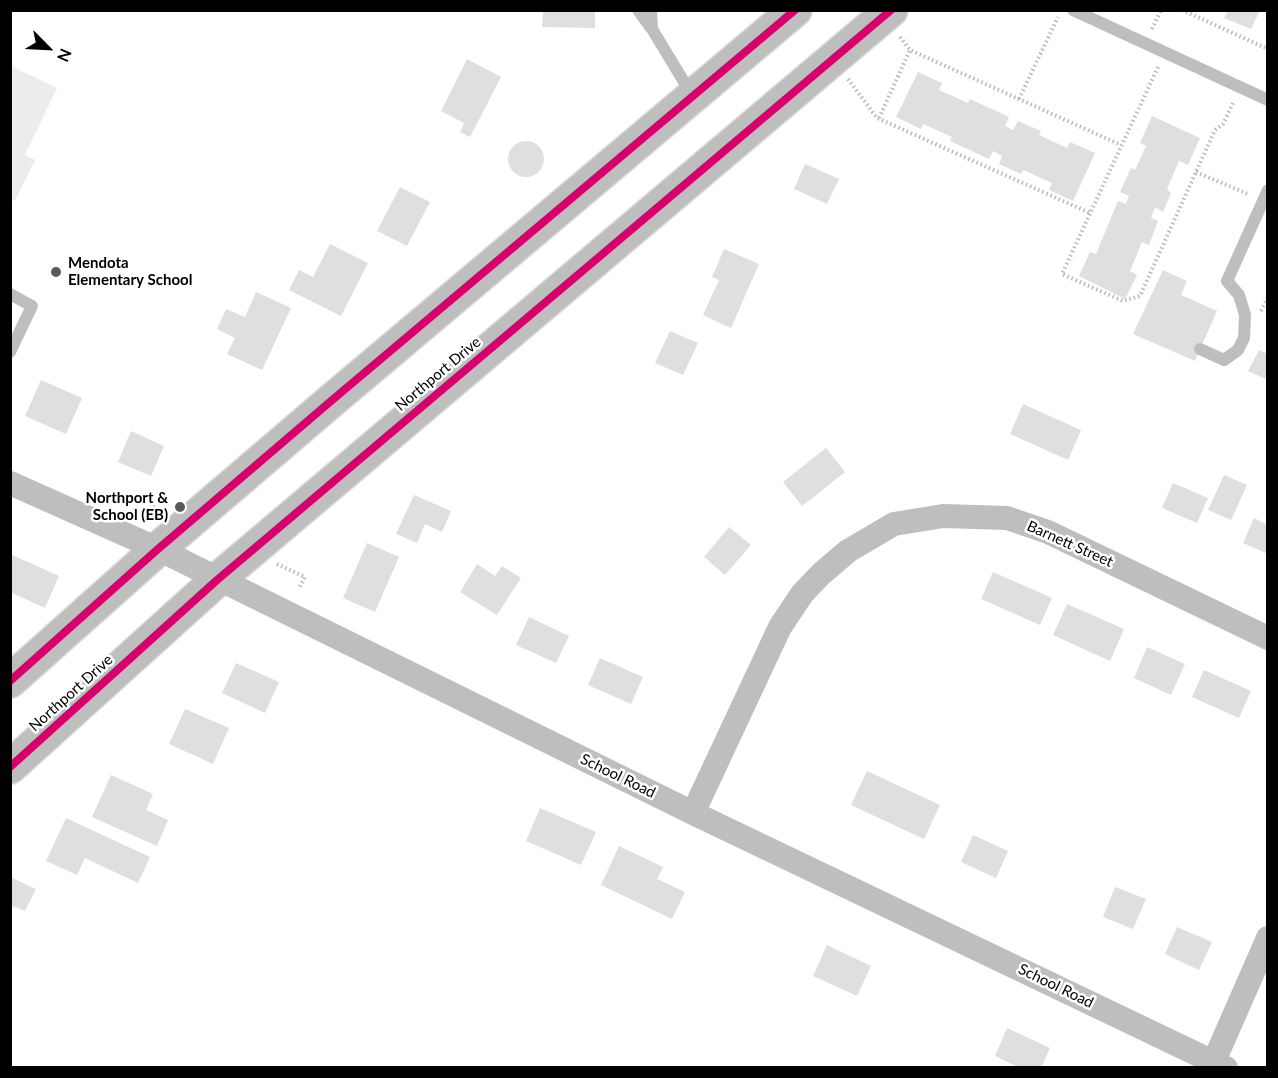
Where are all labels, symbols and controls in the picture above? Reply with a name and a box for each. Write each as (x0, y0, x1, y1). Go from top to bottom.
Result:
north arrow (18, 18, 78, 78)
text: N (54, 46, 76, 65)
place label: Mendota Elementary School (68, 254, 192, 289)
marker: Mendota Elementary School (49, 265, 63, 279)
street label: Northport Drive (392, 333, 484, 415)
place label: Northport & School (EB) (86, 489, 168, 524)
marker: Northport & School (EB) (173, 500, 187, 514)
street label: Barnett Street (1024, 517, 1116, 571)
street label: Northport Drive (25, 651, 117, 735)
street label: School Road (578, 750, 658, 802)
street label: School Road (1016, 960, 1096, 1012)

